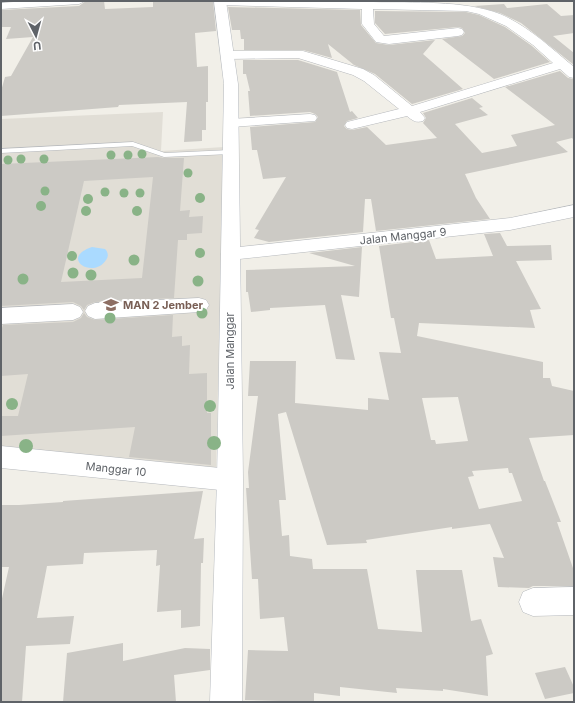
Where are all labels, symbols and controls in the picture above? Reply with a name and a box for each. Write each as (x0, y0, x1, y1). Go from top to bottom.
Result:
north arrow (16, 16, 56, 56)
text: U (32, 39, 42, 53)
street label: Jalan Manggar 9 (359, 224, 447, 248)
school or university icon: MAN 2 Jember (102, 296, 120, 314)
place label: MAN 2 Jember (123, 298, 203, 312)
street label: Jalan Manggar (223, 312, 237, 390)
street label: Manggar 10 (85, 459, 147, 479)

